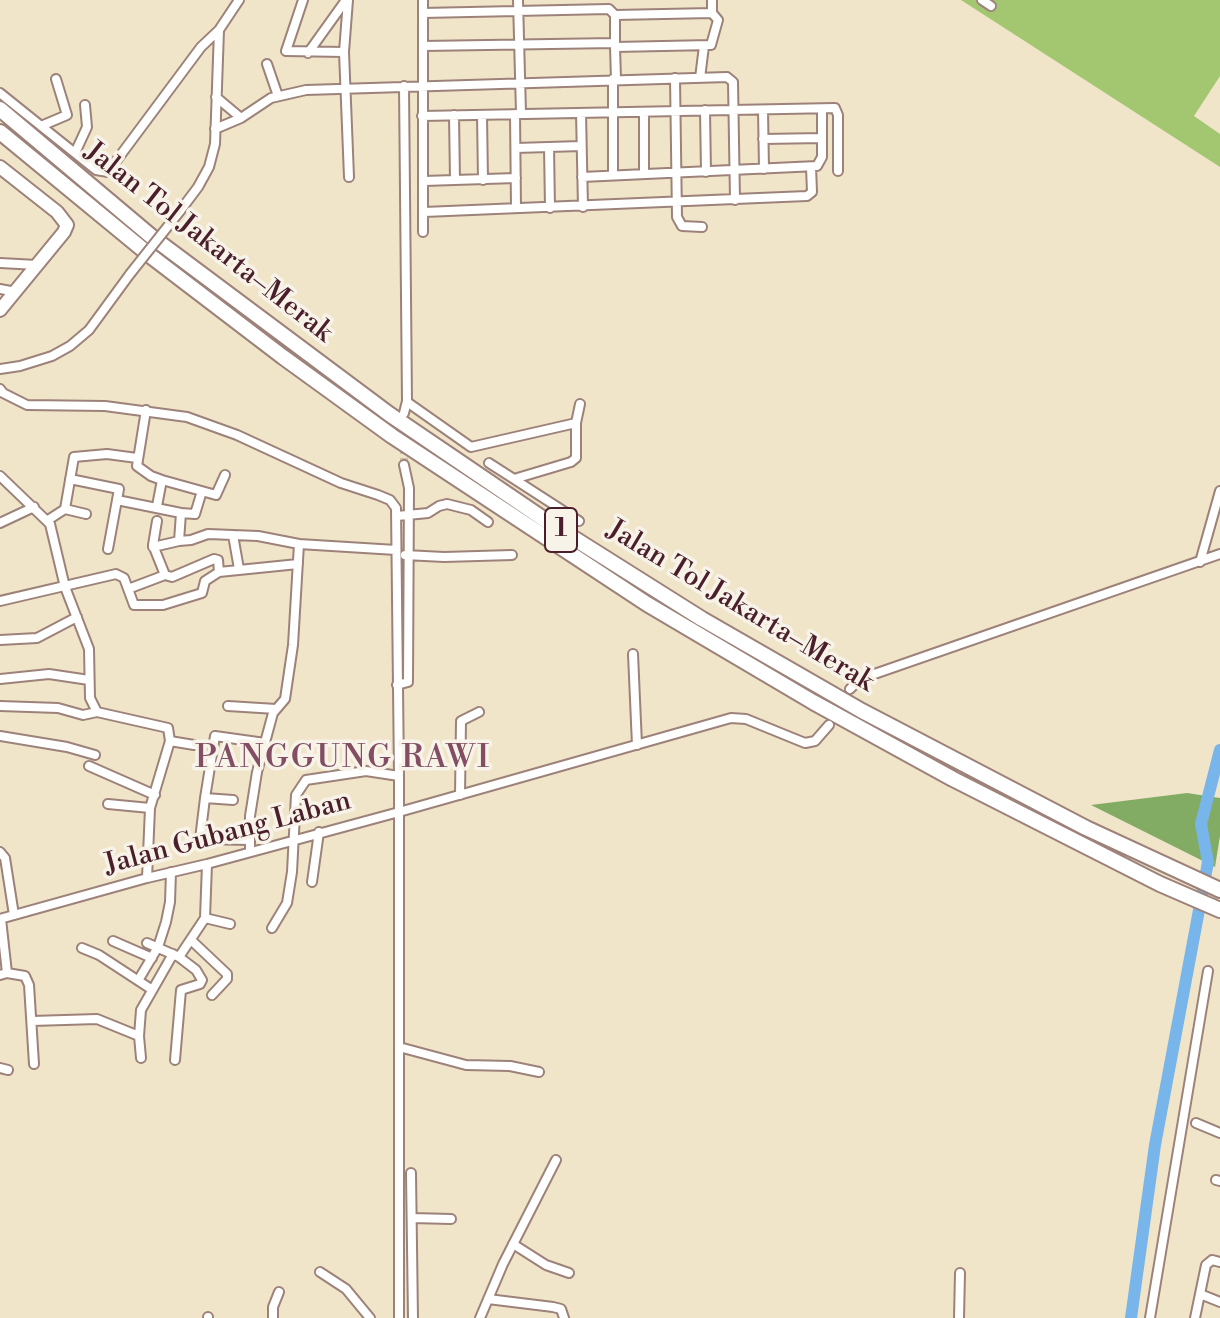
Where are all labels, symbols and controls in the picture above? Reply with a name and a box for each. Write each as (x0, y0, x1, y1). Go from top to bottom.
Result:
street label: Jalan Tol Jakarta–Merak (77, 136, 339, 350)
road number: 1 (545, 508, 577, 552)
street label: Jalan Tol Jakarta–Merak (600, 514, 880, 700)
district label: PANGGUNG RAWI (195, 740, 491, 778)
street label: Jalan Gubang Laban (101, 785, 355, 883)

